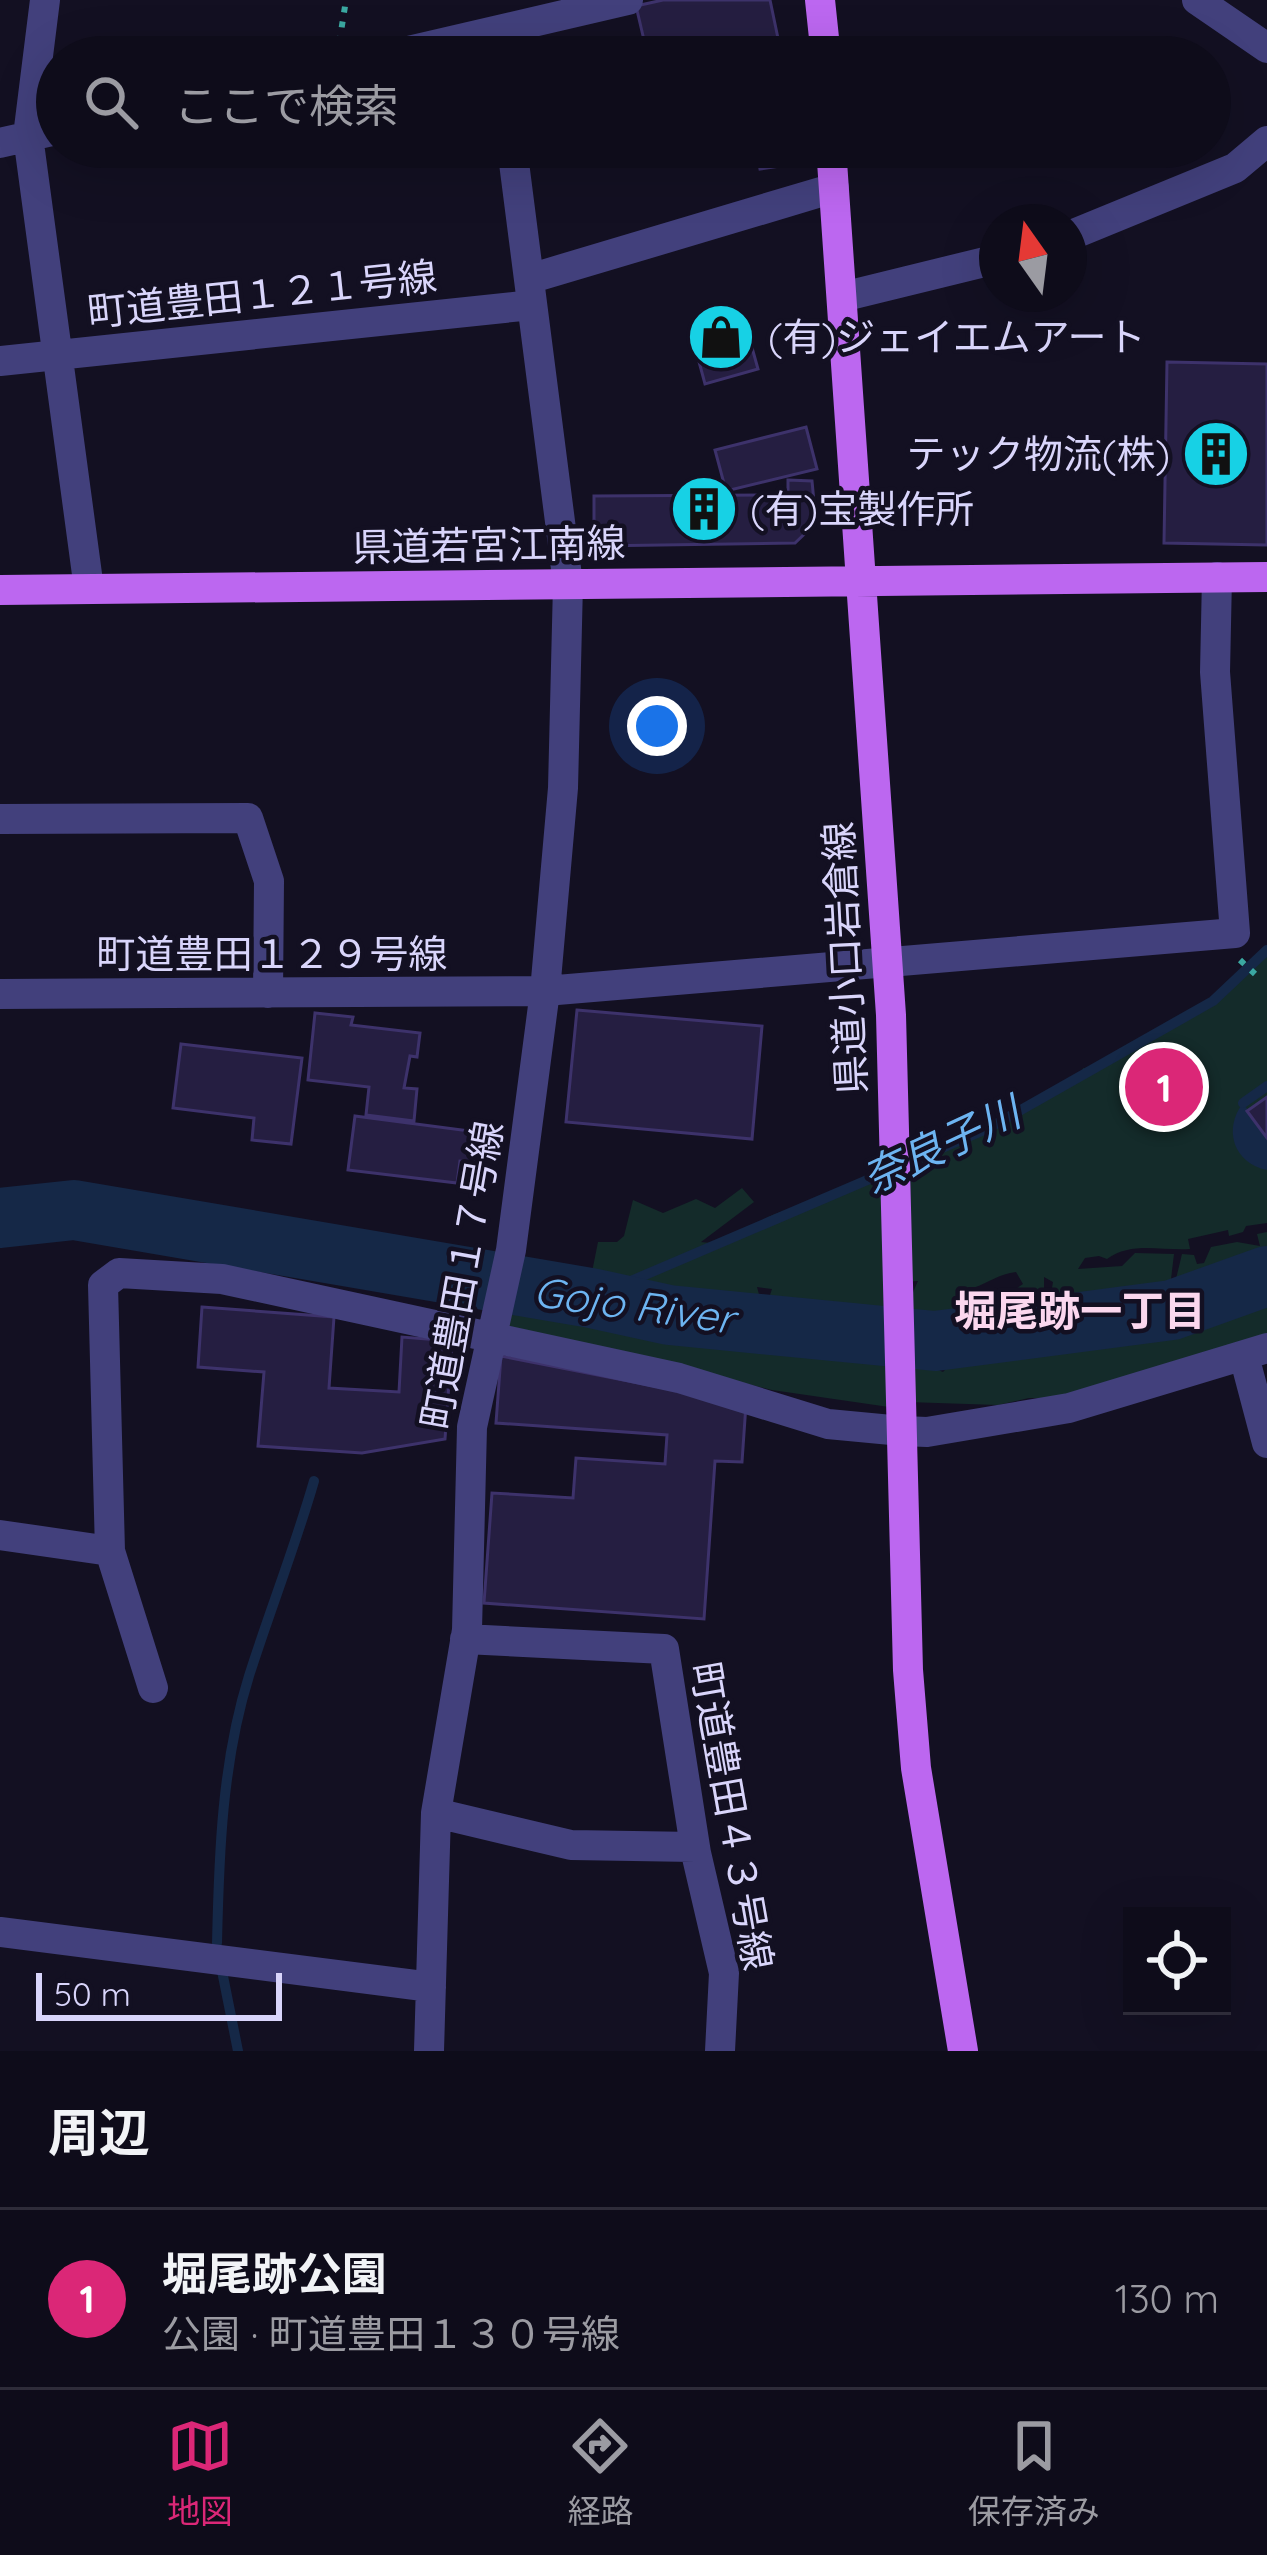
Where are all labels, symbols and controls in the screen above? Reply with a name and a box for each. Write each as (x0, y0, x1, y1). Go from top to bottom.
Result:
search box (36, 36, 1231, 168)
icon: search (78, 69, 144, 135)
text: ここで検索 (174, 77, 399, 133)
north arrow (979, 204, 1087, 312)
street label: 町道豊田１２１号線 (85, 251, 439, 336)
shop icon: (有)ジェイエムアート (686, 302, 756, 372)
place label: (有)ジェイエムアート (768, 312, 1145, 361)
building icon: テック物流(株) (1181, 419, 1251, 489)
place label: テック物流(株) (907, 429, 1170, 478)
building icon: (有)宝製作所 (669, 474, 739, 544)
place label: (有)宝製作所 (750, 484, 974, 533)
street label: 県道若宮江南線 (352, 518, 626, 571)
your location (627, 696, 687, 756)
street label: 県道小口岩倉線 (813, 820, 876, 1096)
street label: 町道豊田１２９号線 (96, 929, 448, 978)
pin: 1 (1125, 1042, 1203, 1132)
water label: 奈良子川 (853, 1083, 1032, 1204)
street label: 町道豊田１７号線 (410, 1117, 513, 1433)
water label: Gojo River (530, 1264, 742, 1345)
district label: 堀尾跡一丁目 (954, 1284, 1206, 1337)
street label: 町道豊田４３号線 (681, 1658, 784, 1974)
map controls (1123, 1907, 1231, 2015)
button: locate (1123, 1907, 1231, 2015)
scale bar (36, 1967, 282, 2020)
text: 50 m (54, 1973, 131, 2014)
text: 周辺 (48, 2100, 150, 2164)
text: 堀尾跡公園 (162, 2245, 387, 2301)
text: 1 (79, 2274, 95, 2323)
text: 130 m (1115, 2274, 1219, 2323)
text: 公園 · 町道豊田１３０号線 (162, 2309, 620, 2358)
tab: 地図 (167, 2413, 233, 2533)
tab: 経路 (567, 2413, 633, 2533)
tab: 保存済み (968, 2413, 1100, 2533)

